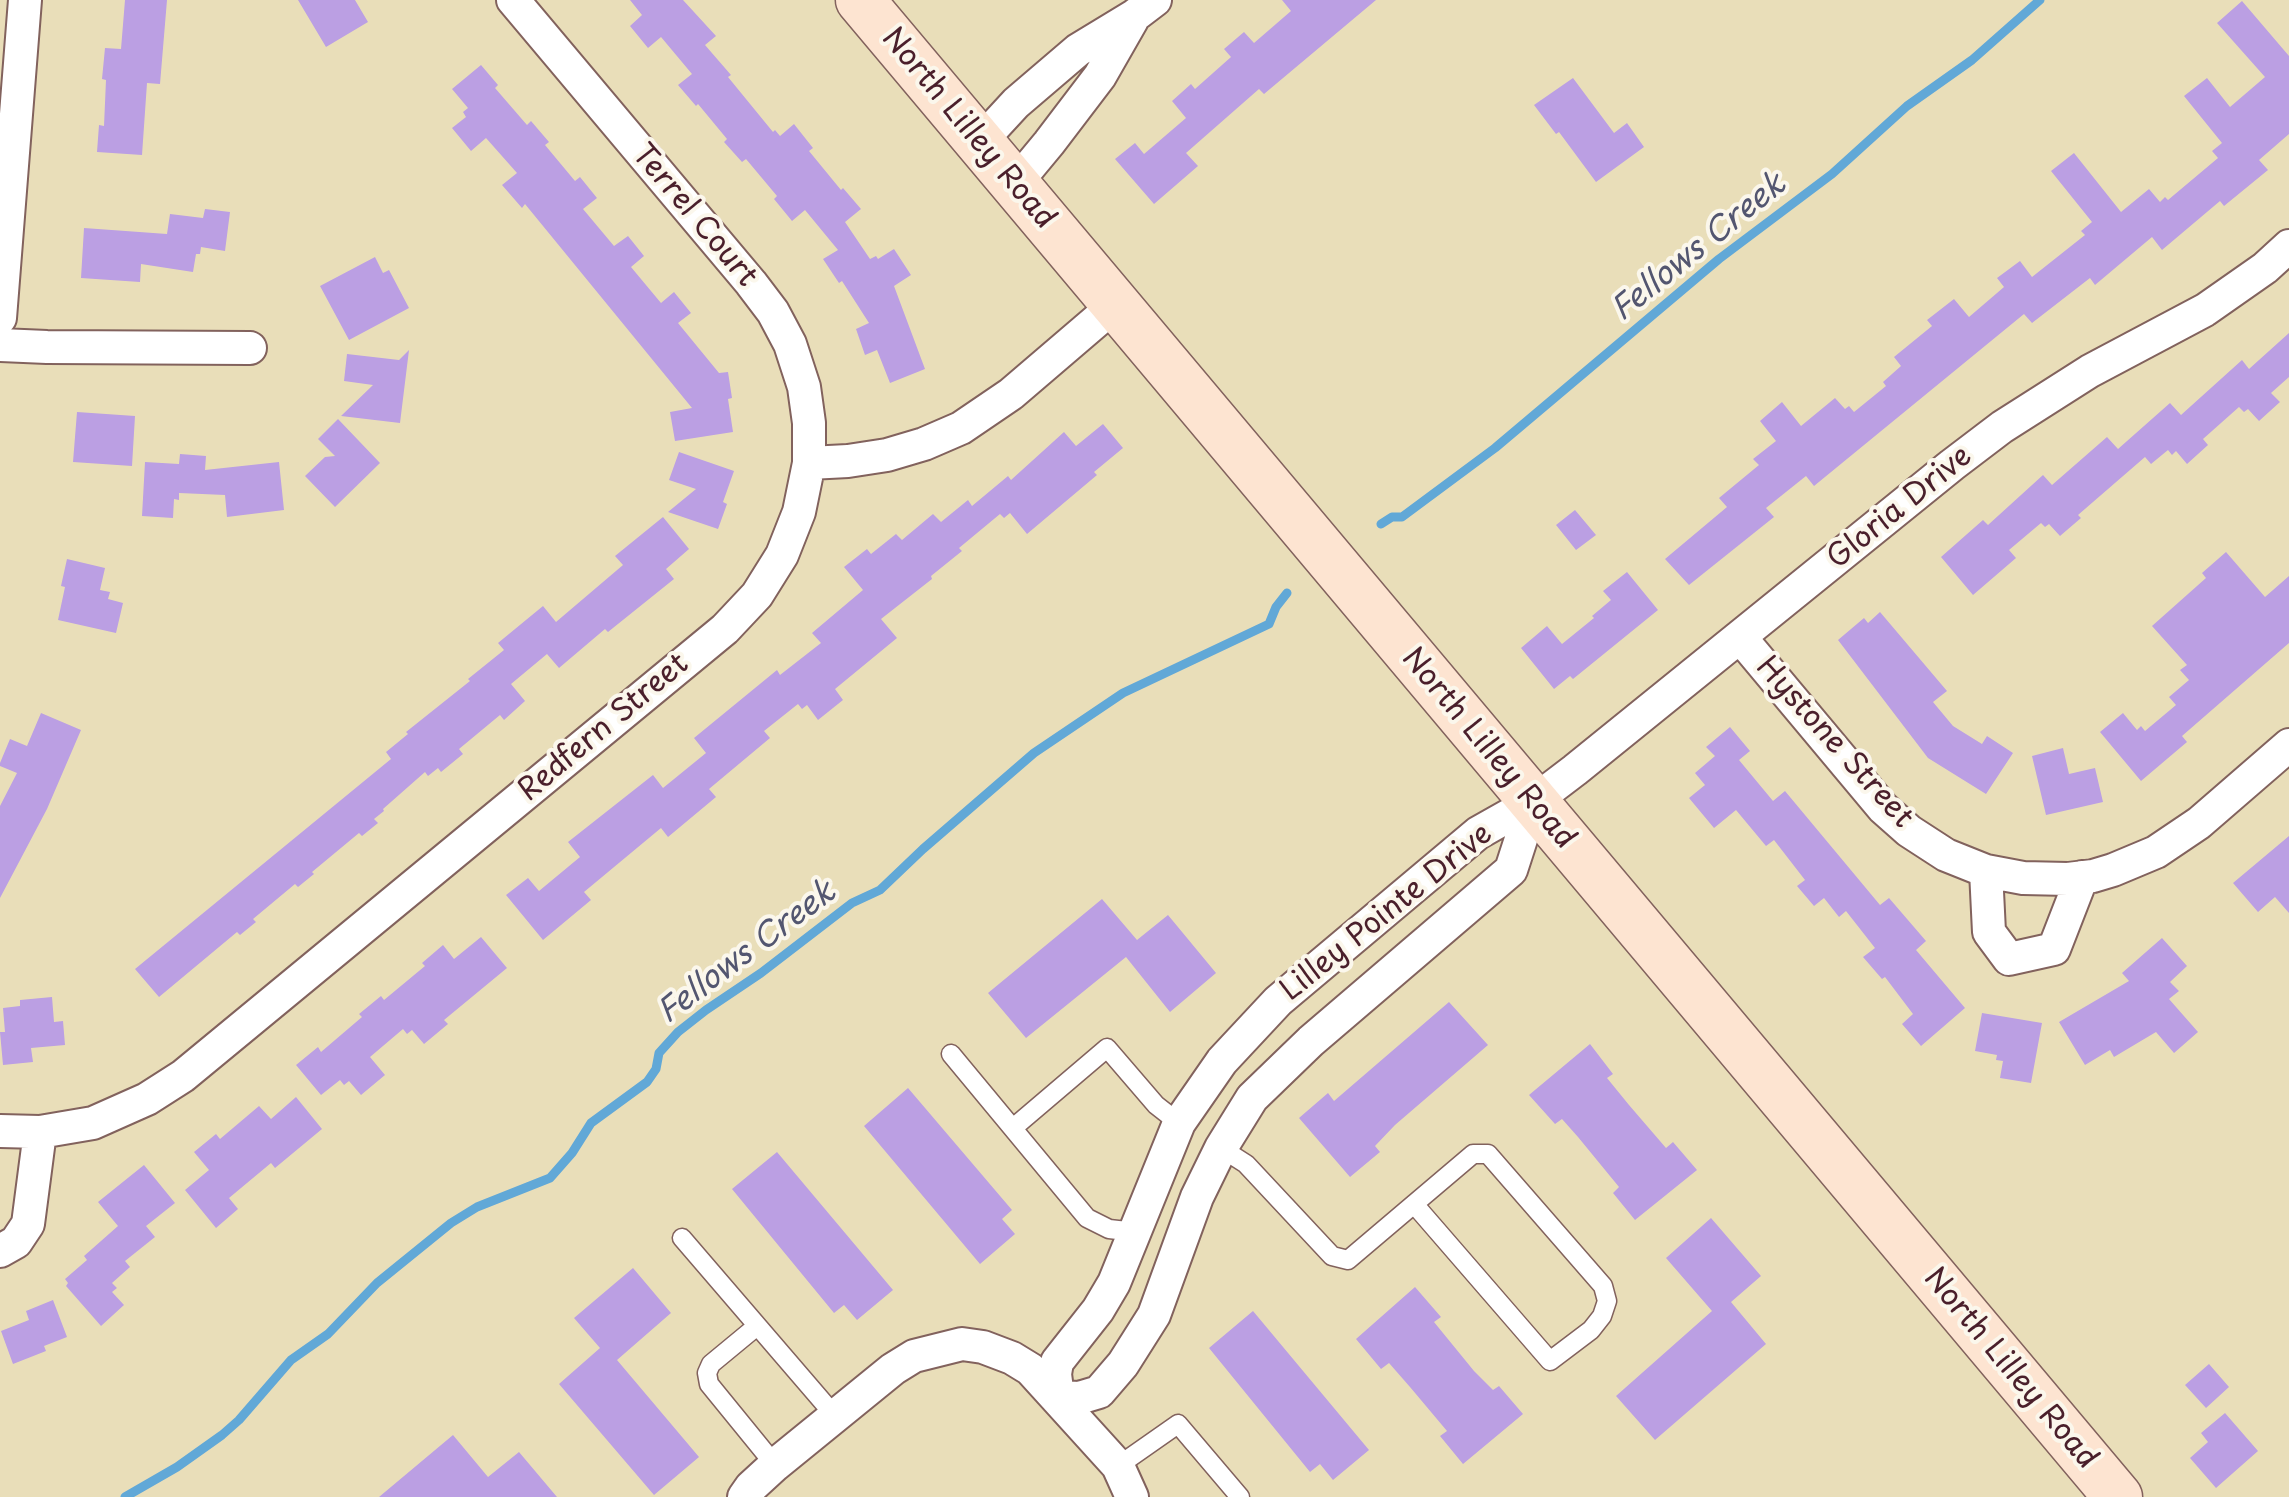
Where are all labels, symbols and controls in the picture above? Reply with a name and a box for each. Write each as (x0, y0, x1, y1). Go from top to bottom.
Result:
street label: North Lilley Road (873, 21, 1063, 237)
street label: Terrel Court (624, 137, 764, 295)
water label: Fellows Creek (1604, 166, 1794, 330)
street label: Gloria Drive (1820, 439, 1980, 577)
street label: North Lilley Road (1393, 641, 1583, 857)
street label: Redfern Street (512, 646, 696, 810)
street label: Hystone Street (1748, 650, 1920, 836)
street label: Lilley Pointe Drive (1274, 817, 1500, 1009)
water label: Fellows Creek (650, 874, 844, 1032)
street label: North Lilley Road (1915, 1261, 2105, 1477)

